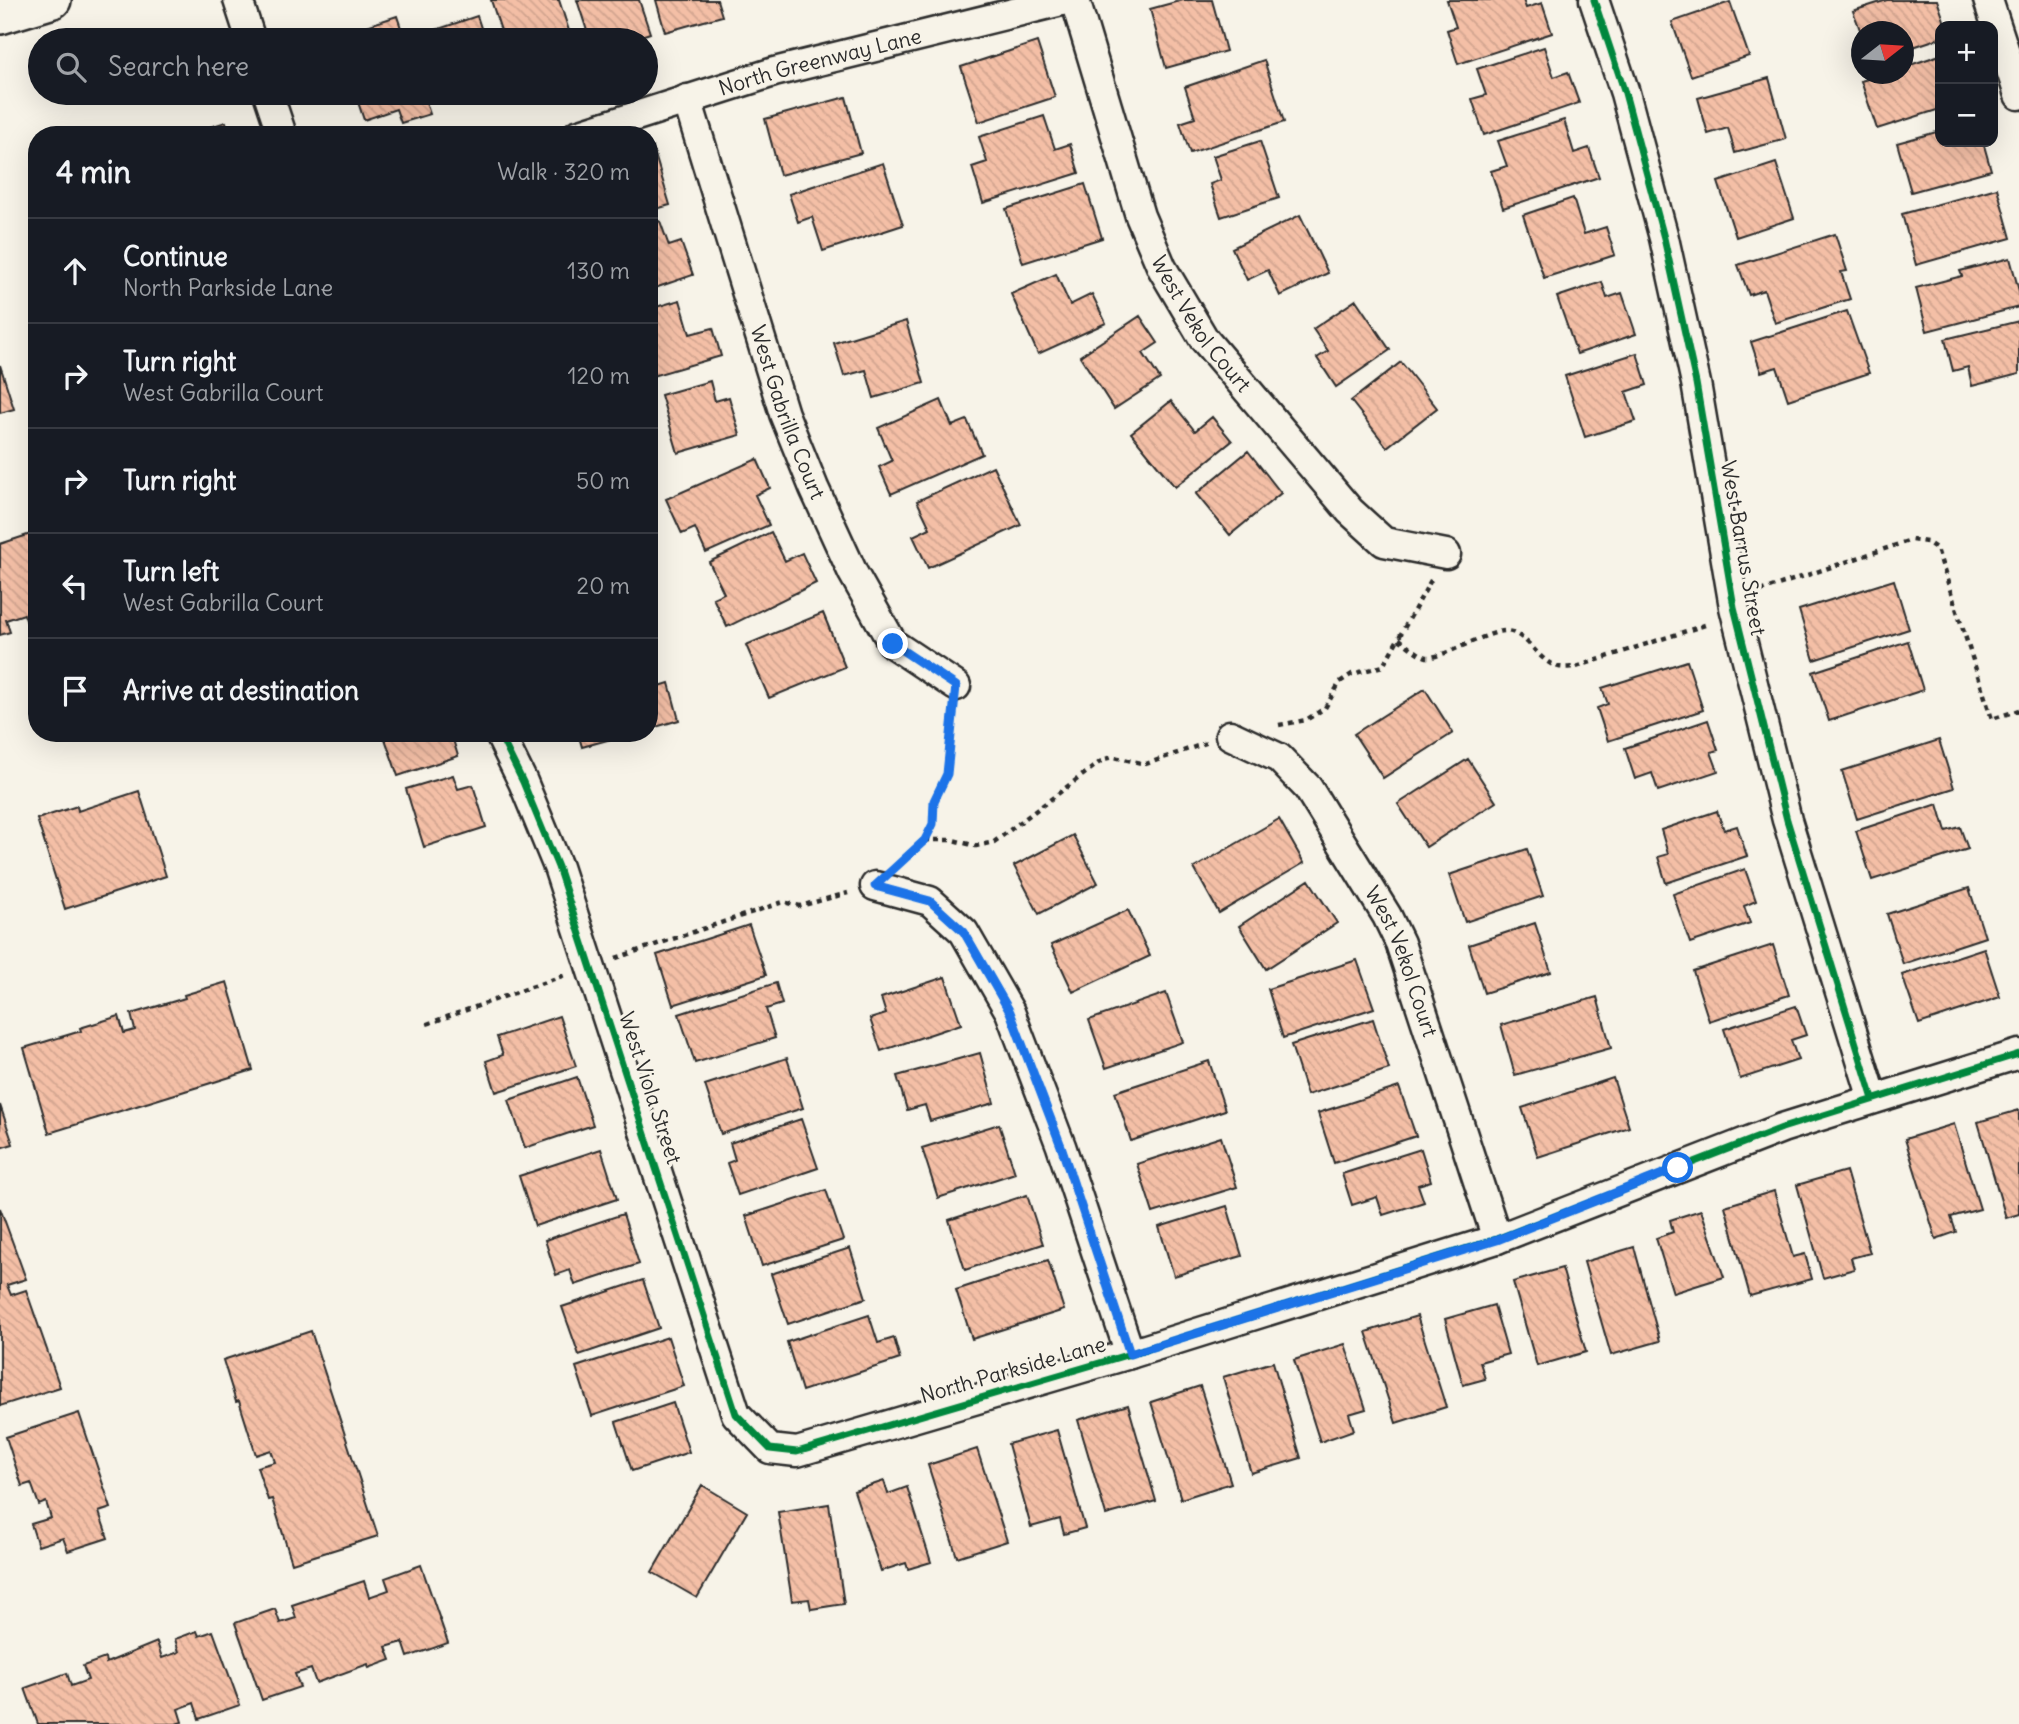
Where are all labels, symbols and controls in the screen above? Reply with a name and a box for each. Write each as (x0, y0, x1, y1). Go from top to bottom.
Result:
north arrow (1851, 21, 1914, 84)
map controls (1935, 21, 1998, 147)
button: + (1935, 21, 1998, 84)
street label: North Greenway Lane (715, 22, 924, 102)
search box (28, 28, 658, 105)
icon: search (52, 48, 90, 86)
text: Search here (108, 50, 249, 83)
button: − (1935, 84, 1998, 147)
text: 4 min (56, 153, 131, 191)
text: Walk · 320 m (497, 157, 630, 186)
text: Continue (123, 240, 228, 273)
street label: West Vekol Court (1145, 251, 1257, 397)
icon: ahead (56, 252, 94, 290)
text: 130 m (567, 256, 630, 285)
text: North Parkside Lane (123, 273, 333, 302)
street label: West Gabrilla Court (744, 322, 831, 504)
text: Turn right (123, 345, 236, 378)
icon: right (56, 357, 94, 395)
text: 120 m (567, 361, 630, 390)
text: West Gabrilla Court (123, 378, 323, 407)
street label: West Barrus Street (1715, 458, 1772, 637)
icon: right (56, 462, 94, 500)
text: Turn right (123, 464, 236, 497)
text: 50 m (576, 466, 630, 495)
text: Turn left (123, 555, 219, 588)
icon: left (56, 567, 94, 605)
text: 20 m (577, 571, 630, 600)
text: West Gabrilla Court (123, 588, 323, 617)
route end (877, 628, 908, 659)
icon: arrive (56, 672, 94, 710)
text: Arrive at destination (123, 674, 359, 707)
street label: West Vekol Court (1359, 881, 1444, 1040)
street label: West Viola Street (613, 1008, 688, 1167)
route start (1662, 1152, 1693, 1183)
street label: North Parkside Lane (917, 1330, 1109, 1409)

